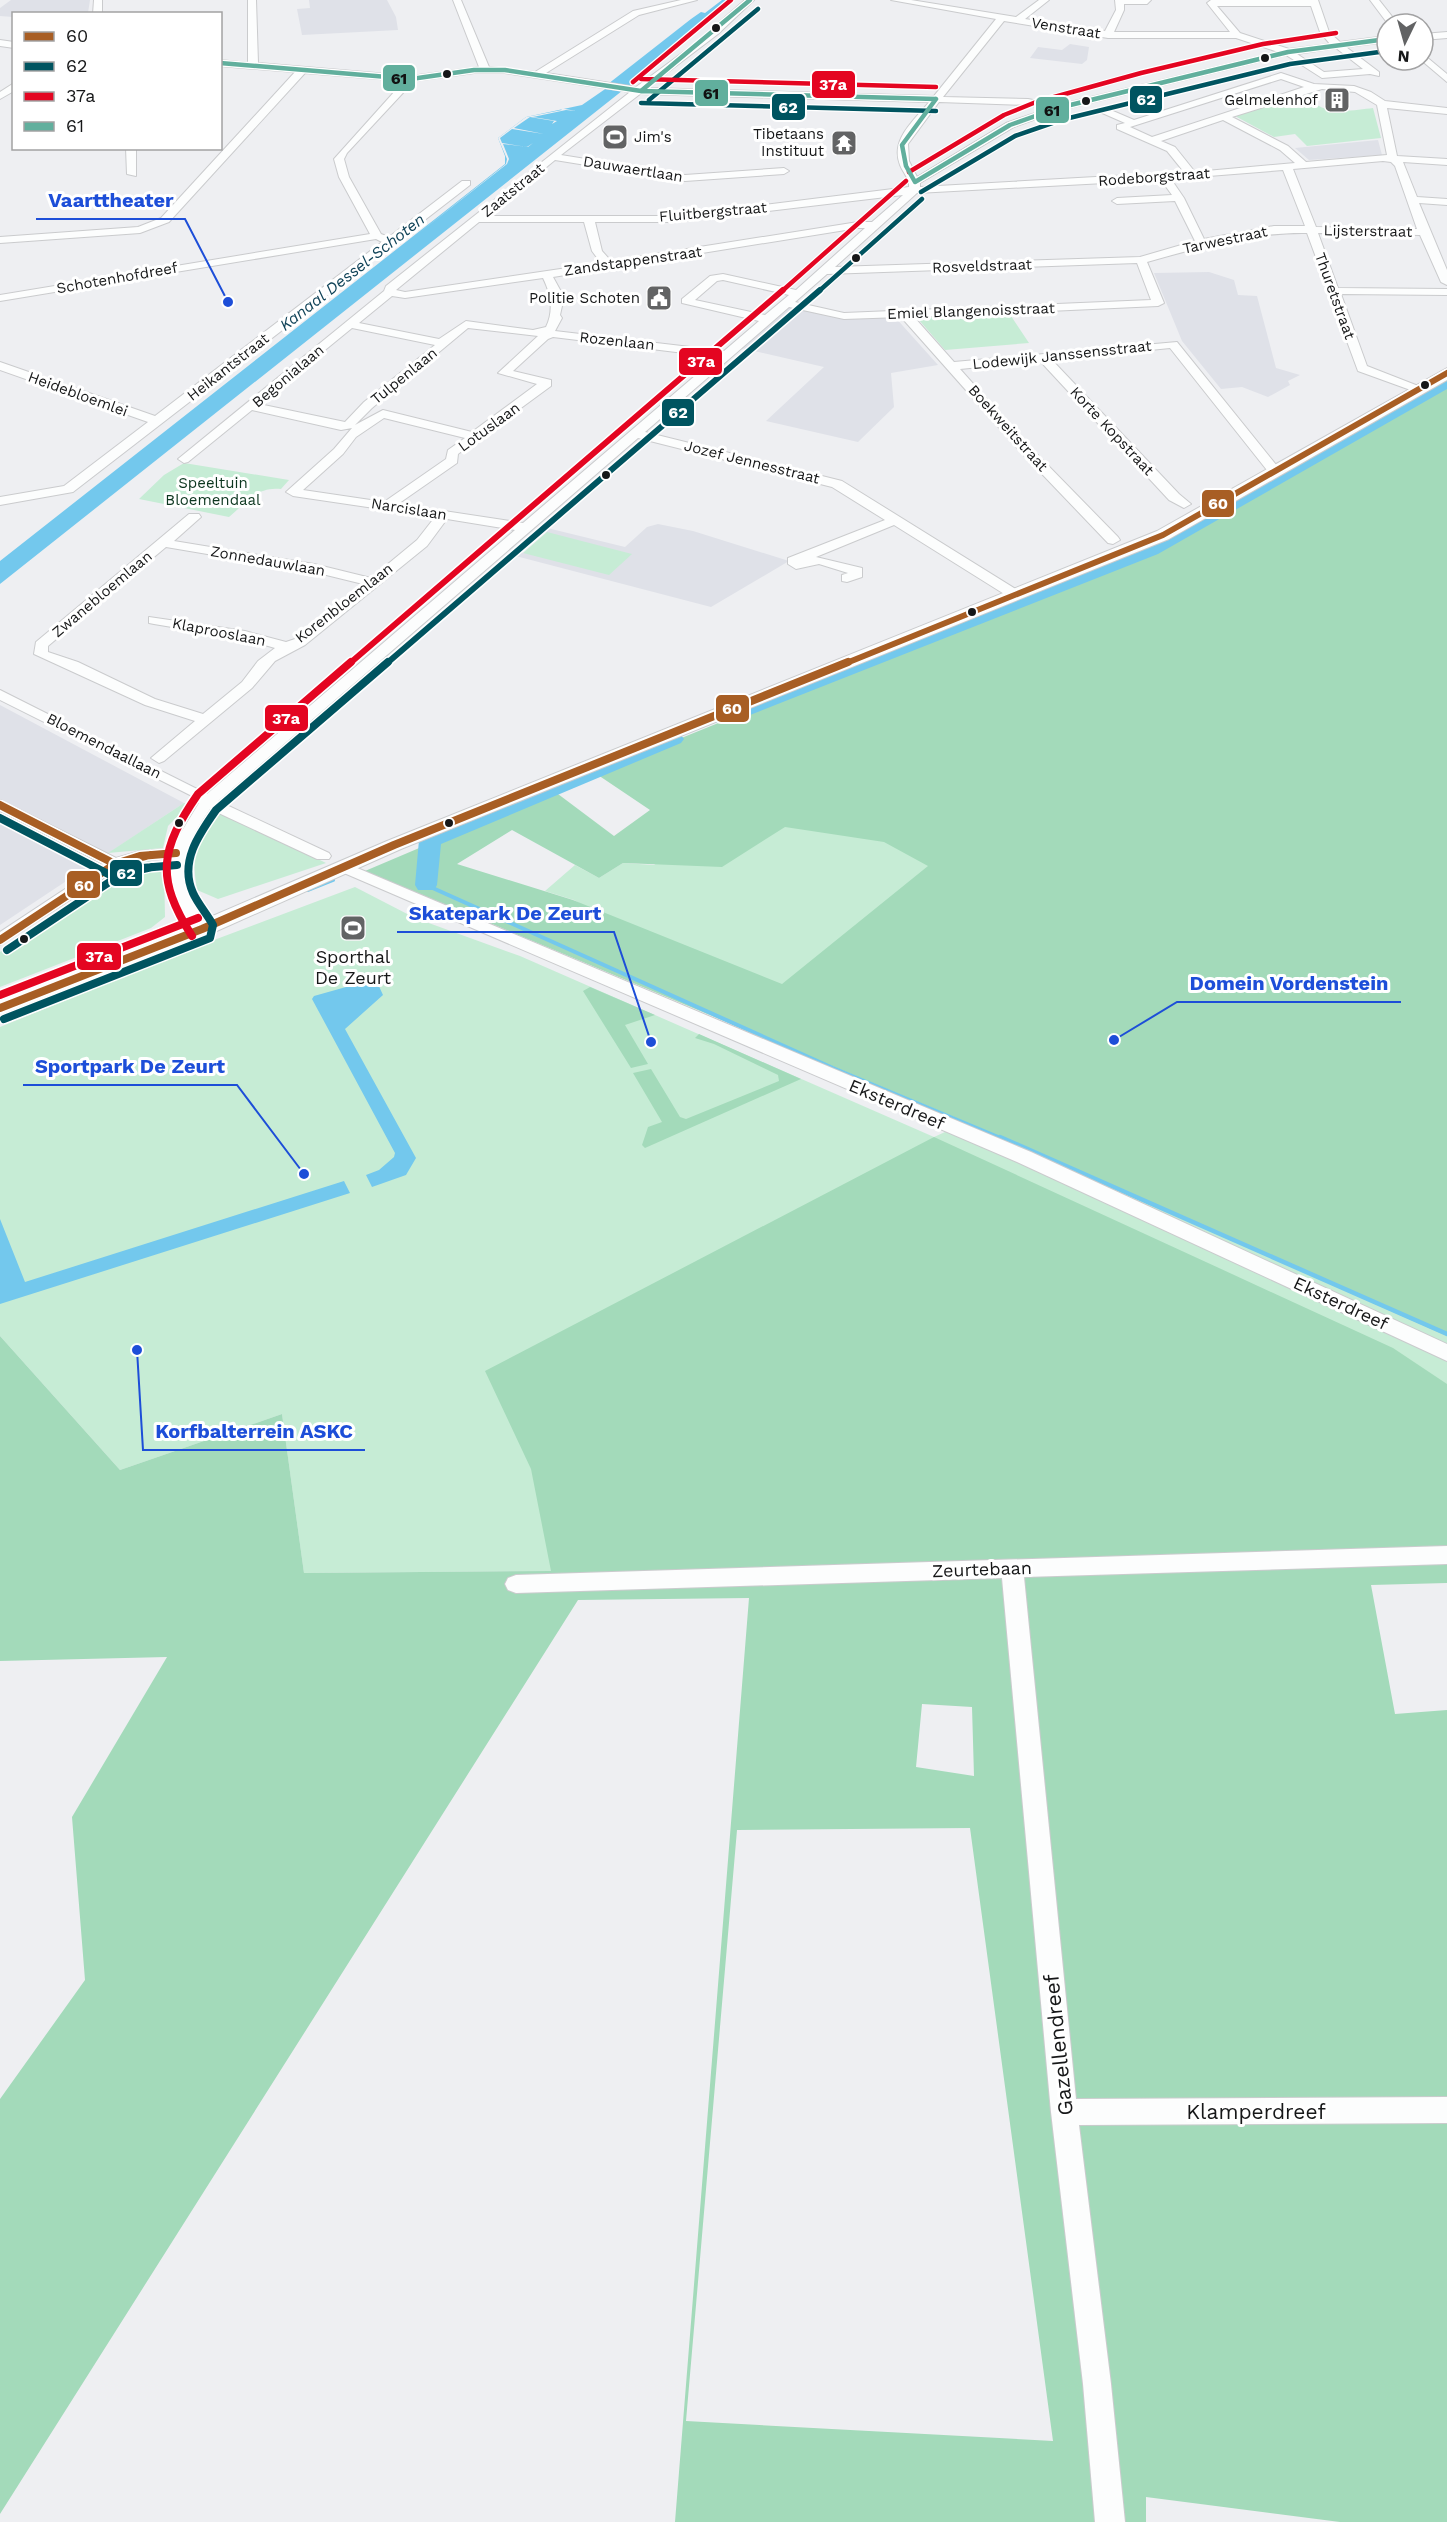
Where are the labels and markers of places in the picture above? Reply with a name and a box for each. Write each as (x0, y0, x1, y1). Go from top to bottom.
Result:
unlabelled marker (710, 22, 722, 34)
unlabelled marker (1259, 52, 1271, 64)
unlabelled marker (441, 68, 453, 80)
building icon: Gelmelenhof (1322, 85, 1352, 115)
place label: Gelmelenhof (1224, 91, 1318, 109)
unlabelled marker (1080, 95, 1092, 107)
sports icon: Jim's (600, 122, 630, 152)
place label: Tibetaans Instituut (753, 125, 825, 160)
place label: Jim's (634, 128, 672, 146)
temple icon: Tibetaans Instituut (829, 128, 859, 158)
callout: Vaarttheater (36, 181, 185, 219)
unlabelled marker (850, 252, 862, 264)
public building icon: Politie Schoten (644, 283, 674, 313)
place label: Politie Schoten (529, 289, 640, 307)
unlabelled marker (1419, 379, 1431, 391)
unlabelled marker (600, 469, 612, 481)
unlabelled marker (966, 606, 978, 618)
unlabelled marker (173, 817, 185, 829)
unlabelled marker (443, 817, 455, 829)
callout: Skatepark De Zeurt (397, 894, 614, 932)
sports icon: Sporthal De Zeurt (338, 913, 368, 943)
unlabelled marker (18, 933, 30, 945)
place label: Sporthal De Zeurt (315, 946, 392, 988)
callout: Domein Vordenstein (1177, 964, 1401, 1002)
callout: Sportpark De Zeurt (23, 1047, 237, 1085)
callout: Korfbalterrein ASKC (143, 1412, 365, 1450)

